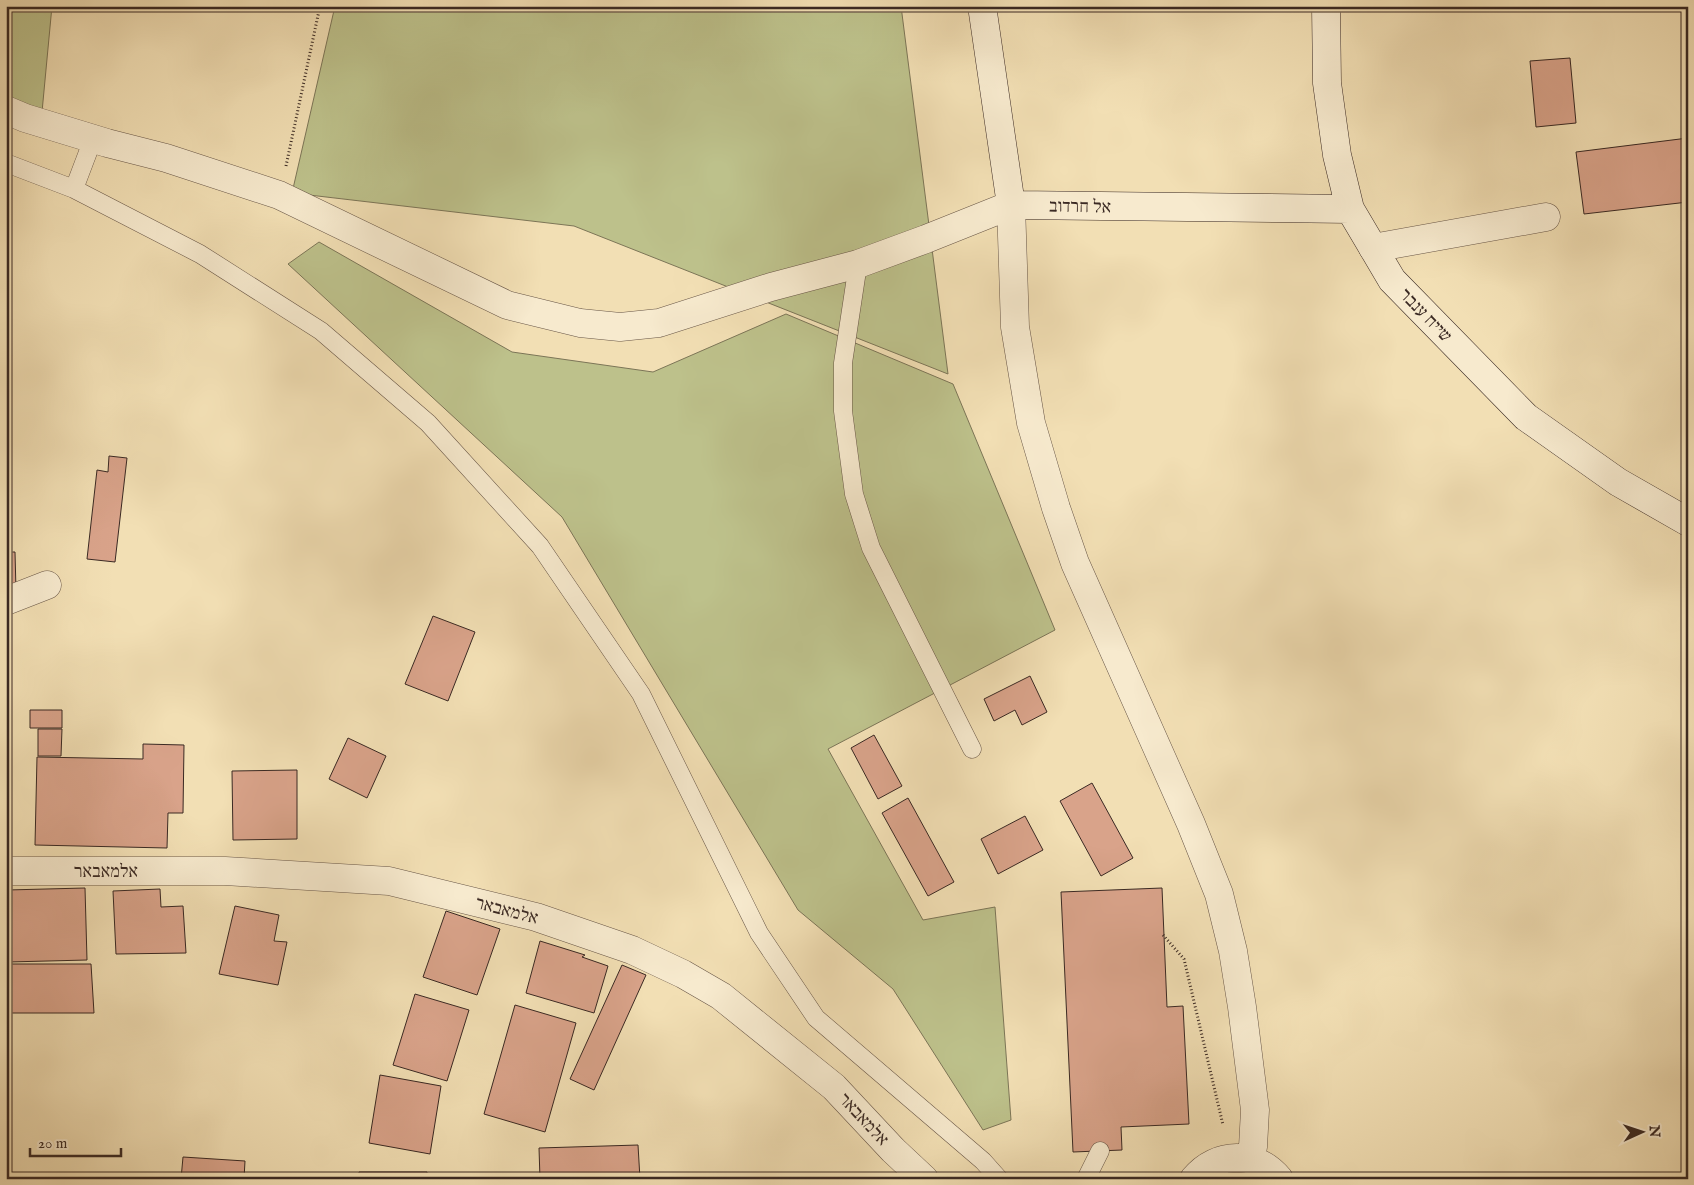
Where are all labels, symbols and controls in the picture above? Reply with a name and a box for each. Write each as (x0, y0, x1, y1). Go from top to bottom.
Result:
street label: אל חרדוב (1049, 195, 1111, 220)
street label: שייח ענבר (1394, 284, 1456, 348)
street label: אלמאבאר (74, 861, 138, 884)
street label: אלמאבאר (473, 892, 541, 931)
street label: אלמאבאר (833, 1089, 893, 1151)
north arrow (1616, 1108, 1666, 1158)
text: N (1645, 1124, 1663, 1138)
scale bar (30, 1125, 121, 1157)
text: 20 m (38, 1134, 68, 1153)

